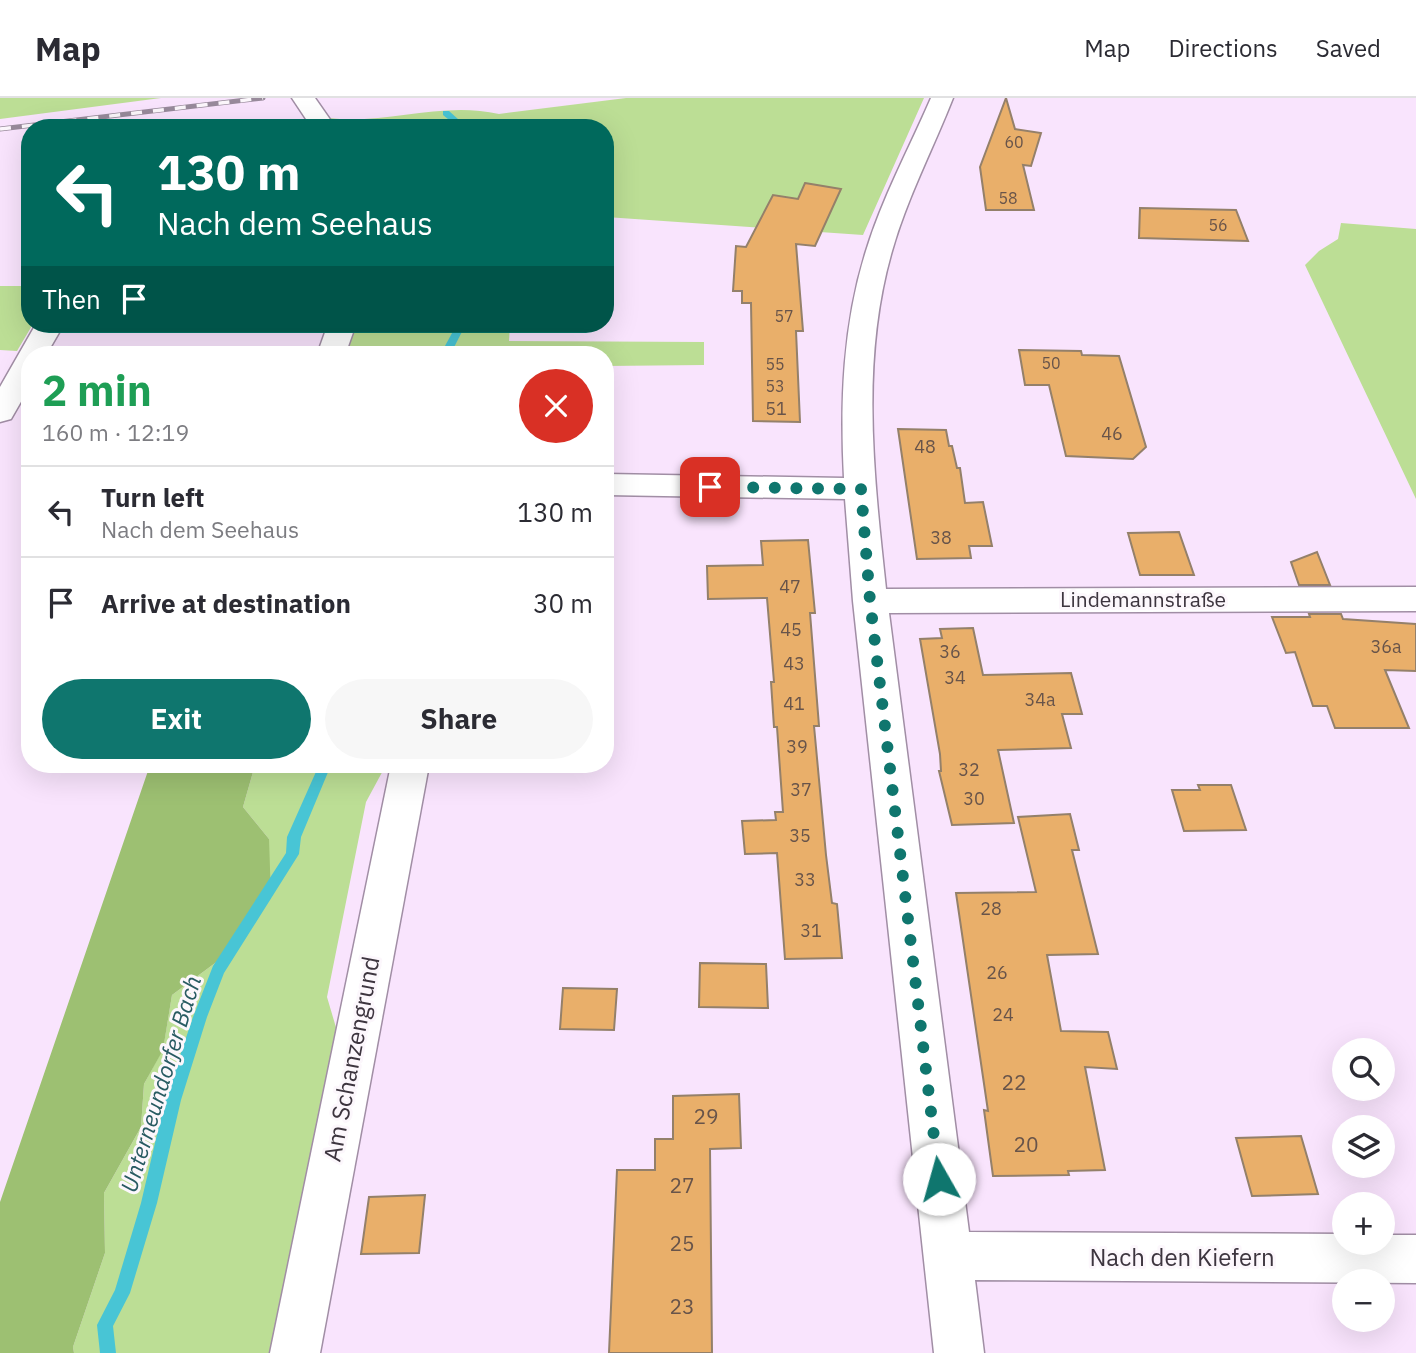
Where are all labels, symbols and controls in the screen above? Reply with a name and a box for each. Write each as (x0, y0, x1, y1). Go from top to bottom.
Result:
text: Map (35, 27, 101, 70)
text: Map (1084, 32, 1130, 64)
text: Directions (1168, 32, 1278, 64)
text: Saved (1316, 32, 1381, 64)
house number: 60 (1004, 132, 1024, 152)
text: 130 m (157, 140, 301, 203)
icon: left (42, 147, 133, 238)
house number: 58 (998, 188, 1018, 208)
text: Nach dem Seehaus (157, 202, 433, 244)
house number: 56 (1208, 215, 1228, 235)
icon: arrive (115, 280, 153, 318)
text: Then (42, 282, 101, 316)
house number: 57 (774, 306, 794, 326)
house number: 50 (1041, 353, 1061, 373)
house number: 55 (765, 354, 785, 374)
text: 2 min (42, 363, 152, 418)
button: close (519, 369, 593, 443)
house number: 53 (765, 376, 785, 396)
house number: 51 (765, 397, 787, 420)
text: 160 m · 12:19 (42, 417, 189, 447)
house number: 46 (1101, 422, 1123, 445)
house number: 48 (914, 435, 936, 458)
pin (680, 457, 740, 517)
icon: arrive (691, 468, 729, 506)
text: Turn left (101, 480, 204, 514)
icon: left (42, 493, 80, 531)
text: 130 m (517, 495, 593, 529)
text: Nach dem Seehaus (101, 514, 299, 544)
house number: 38 (930, 526, 952, 549)
house number: 47 (779, 575, 801, 598)
icon: arrive (42, 584, 80, 622)
street label: Lindemannstraße (1060, 585, 1226, 613)
text: Arrive at destination (101, 586, 351, 620)
text: 30 m (533, 586, 593, 620)
house number: 45 (780, 618, 802, 641)
house number: 36a (1370, 635, 1402, 658)
house number: 36 (939, 640, 961, 663)
house number: 43 (783, 652, 805, 675)
house number: 34 (944, 666, 966, 689)
button: Exit (42, 679, 311, 759)
button: Share (325, 679, 593, 759)
house number: 34a (1024, 688, 1056, 711)
house number: 41 (783, 692, 805, 715)
house number: 39 (786, 735, 808, 758)
house number: 32 (958, 758, 980, 781)
house number: 37 (790, 778, 812, 801)
house number: 30 (963, 787, 985, 810)
house number: 35 (789, 824, 811, 847)
house number: 33 (794, 868, 816, 891)
house number: 28 (980, 897, 1002, 920)
house number: 31 (800, 919, 822, 942)
street label: Am Schanzengrund (315, 953, 387, 1164)
house number: 26 (986, 961, 1008, 984)
water label: Unterneundorfer Bach (113, 972, 207, 1196)
house number: 24 (992, 1003, 1014, 1026)
map controls (1332, 1038, 1395, 1332)
button: search (1332, 1038, 1395, 1101)
house number: 22 (1001, 1068, 1027, 1096)
house number: 29 (693, 1102, 719, 1130)
button: layers (1332, 1115, 1395, 1178)
house number: 20 (1013, 1130, 1039, 1158)
position arrow (902, 1142, 976, 1216)
house number: 27 (669, 1171, 695, 1199)
button: + (1332, 1192, 1395, 1255)
house number: 25 (669, 1229, 695, 1257)
street label: Nach den Kiefern (1089, 1241, 1275, 1273)
button: − (1332, 1269, 1395, 1332)
house number: 23 (669, 1292, 695, 1320)

